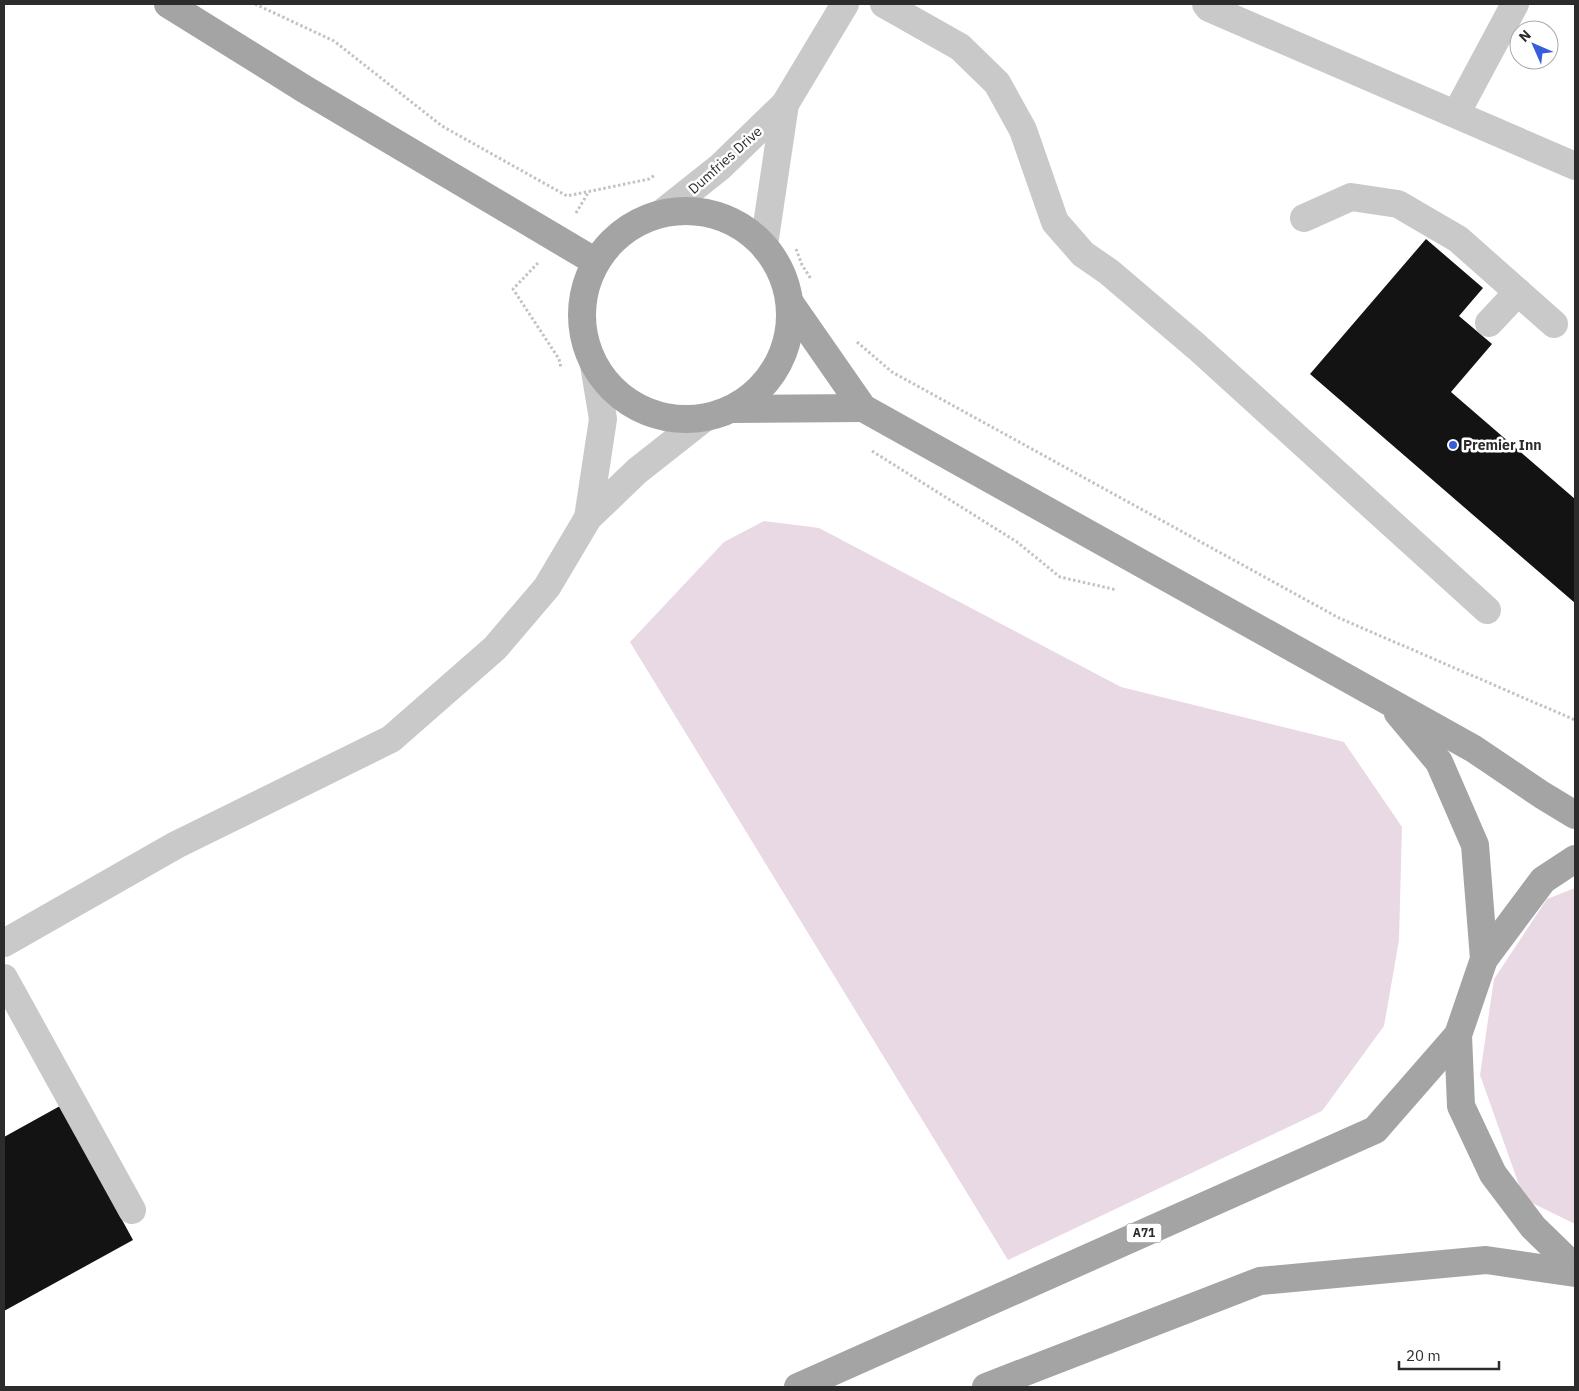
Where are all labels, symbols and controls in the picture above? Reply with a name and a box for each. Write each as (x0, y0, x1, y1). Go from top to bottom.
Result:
north arrow (1509, 20, 1559, 70)
text: N (1515, 26, 1535, 46)
street label: Dumfries Drive (684, 122, 766, 198)
place label: Premier Inn (1463, 436, 1542, 454)
marker: Premier Inn (1447, 439, 1459, 451)
road number: A71 (1126, 1224, 1162, 1242)
scale bar (1399, 1338, 1499, 1370)
text: 20 m (1406, 1346, 1441, 1365)

